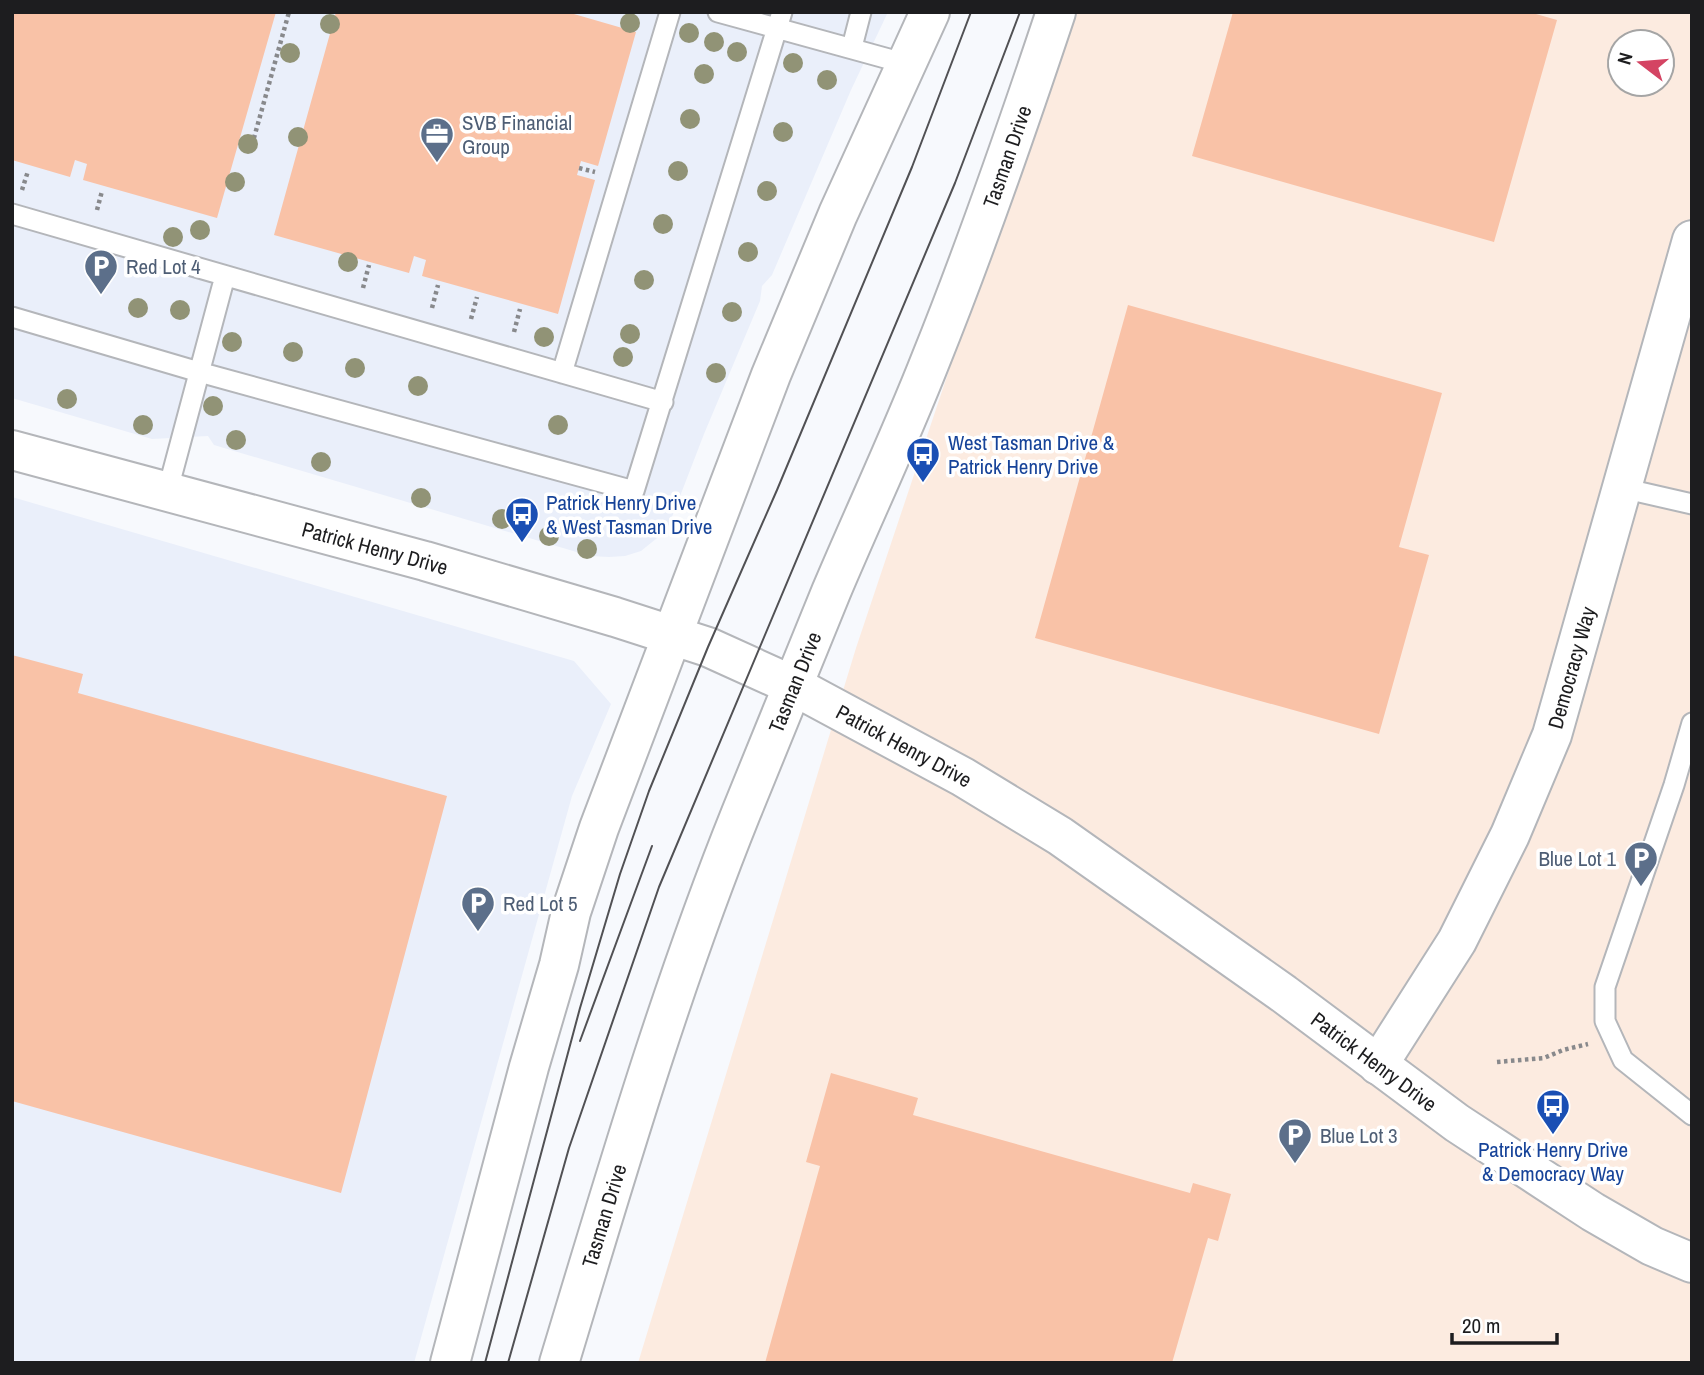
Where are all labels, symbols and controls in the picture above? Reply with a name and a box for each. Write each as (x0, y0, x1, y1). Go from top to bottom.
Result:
north arrow (1606, 28, 1676, 98)
text: N (1611, 49, 1639, 67)
street label: Tasman Drive (975, 101, 1038, 212)
place label: SVB Financial Group (462, 108, 572, 161)
office icon: SVB Financial Group (418, 115, 456, 164)
parking icon: Red Lot 4 (82, 247, 120, 296)
place label: Red Lot 4 (126, 252, 201, 281)
place label: West Tasman Drive & Patrick Henry Drive (948, 428, 1115, 481)
bus stop icon: West Tasman Drive & Patrick Henry Drive (904, 435, 942, 484)
place label: Patrick Henry Drive & West Tasman Drive (546, 488, 712, 541)
bus stop icon: Patrick Henry Drive & West Tasman Drive (503, 495, 541, 544)
street label: Patrick Henry Drive (299, 514, 452, 582)
street label: Democracy Way (1540, 603, 1602, 732)
street label: Tasman Drive (761, 627, 828, 737)
street label: Patrick Henry Drive (831, 697, 978, 794)
parking icon: Blue Lot 1 (1622, 839, 1660, 888)
place label: Blue Lot 1 (1538, 844, 1616, 873)
parking icon: Red Lot 5 (459, 884, 497, 933)
place label: Red Lot 5 (503, 889, 578, 918)
street label: Patrick Henry Drive (1305, 1005, 1443, 1118)
bus stop icon: Patrick Henry Drive & Democracy Way (1534, 1087, 1572, 1136)
parking icon: Blue Lot 3 (1276, 1116, 1314, 1165)
place label: Blue Lot 3 (1320, 1121, 1398, 1150)
place label: Patrick Henry Drive & Democracy Way (1478, 1135, 1628, 1188)
street label: Tasman Drive (574, 1160, 633, 1271)
scale bar (1452, 1302, 1557, 1346)
text: 20 m (1462, 1311, 1500, 1340)

